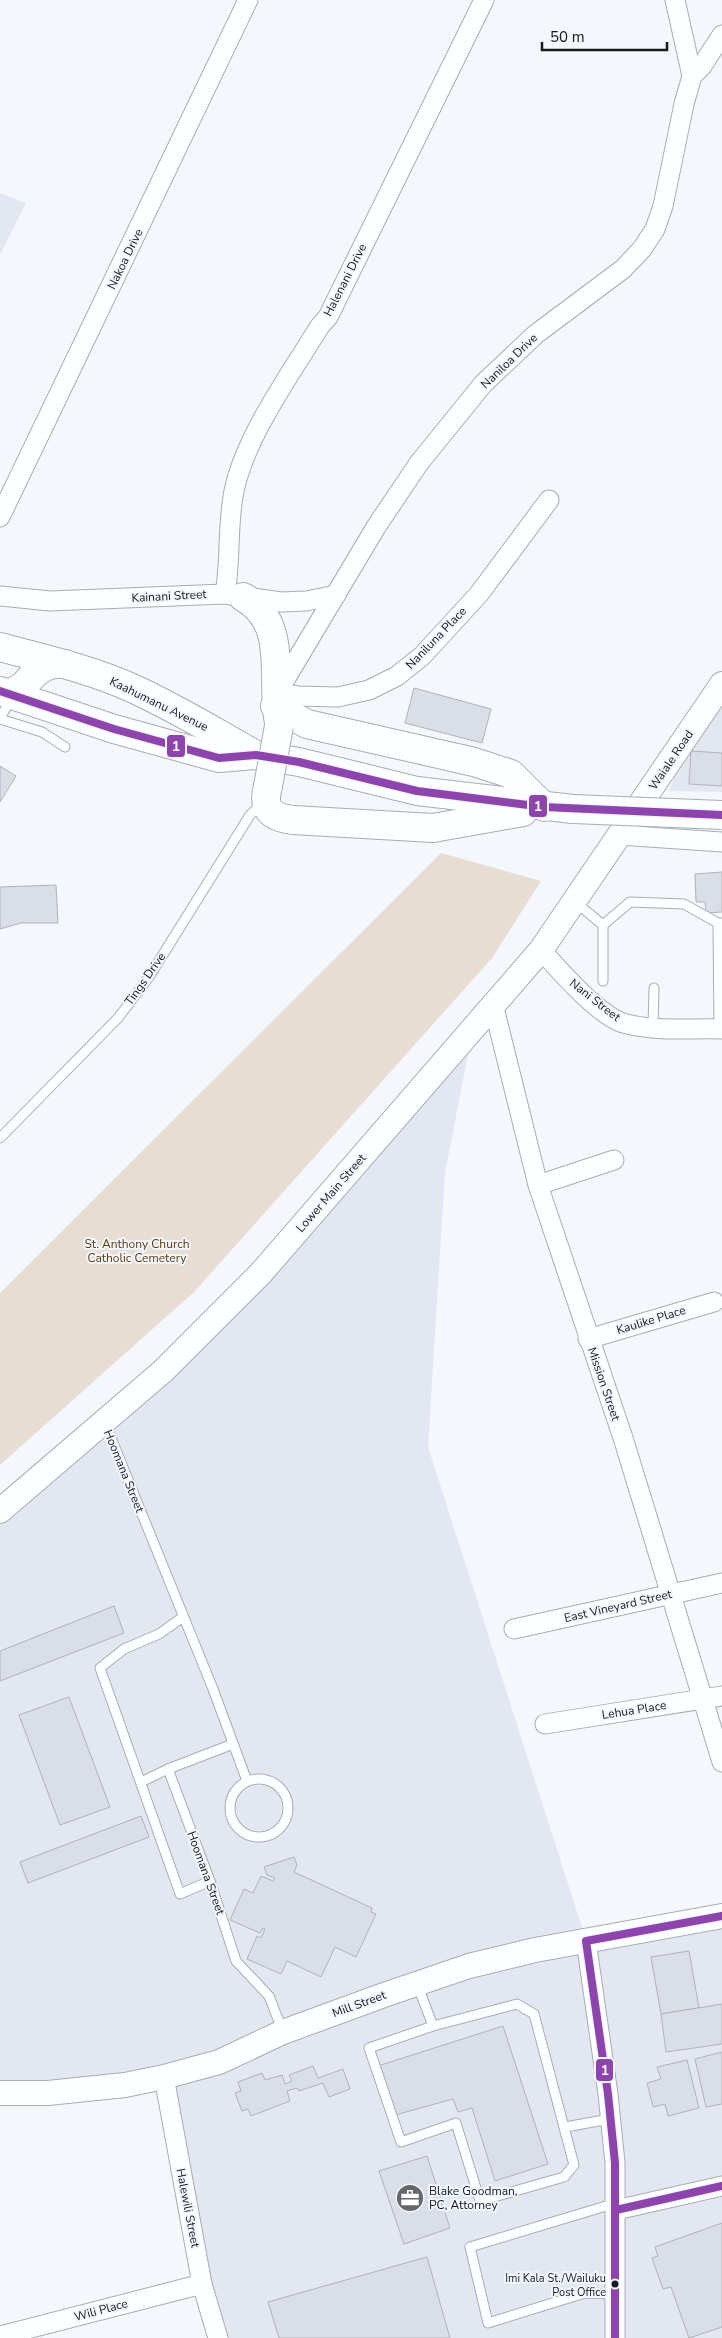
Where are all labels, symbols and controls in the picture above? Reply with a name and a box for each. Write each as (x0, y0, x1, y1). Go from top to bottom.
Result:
scale bar (542, 20, 667, 52)
text: 50 m (550, 27, 585, 47)
street label: Nakoa Drive (103, 226, 147, 292)
street label: Halenani Drive (320, 241, 370, 319)
street label: Naniloa Drive (477, 330, 541, 392)
street label: Kainani Street (131, 586, 208, 606)
street label: Naniluna Place (402, 603, 470, 673)
street label: Kaahumanu Avenue (107, 673, 211, 735)
street label: Waiale Road (645, 727, 697, 793)
line badge: 1 (166, 734, 186, 758)
text: 1 (172, 737, 180, 756)
line badge: 1 (528, 794, 548, 818)
text: 1 (534, 797, 542, 816)
street label: Tings Drive (121, 949, 169, 1009)
street label: Nani Street (566, 975, 624, 1025)
street label: Lower Main Street (293, 1150, 370, 1236)
park label: St. Anthony Church Catholic Cemetery (84, 1236, 190, 1266)
street label: Kaulike Place (614, 1302, 688, 1338)
street label: Mission Street (584, 1345, 624, 1424)
street label: Hoomana Street (100, 1427, 148, 1516)
street label: East Vineyard Street (563, 1586, 674, 1626)
street label: Lehua Place (601, 1697, 667, 1723)
street label: Hoomana Street (183, 1829, 229, 1918)
street label: Mill Street (330, 1987, 389, 2021)
line badge: 1 (595, 2058, 614, 2082)
text: 1 (601, 2061, 609, 2080)
street label: Halewili Street (172, 2167, 204, 2250)
office icon: Blake Goodman, PC, Attorney (395, 2183, 425, 2213)
place label: Blake Goodman, PC, Attorney (429, 2183, 518, 2213)
place label: Imi Kala St./Wailuku Post Office (505, 2271, 606, 2300)
marker: Imi Kala St./Wailuku Post Office (610, 2279, 620, 2289)
street label: Wili Place (72, 2295, 130, 2325)

